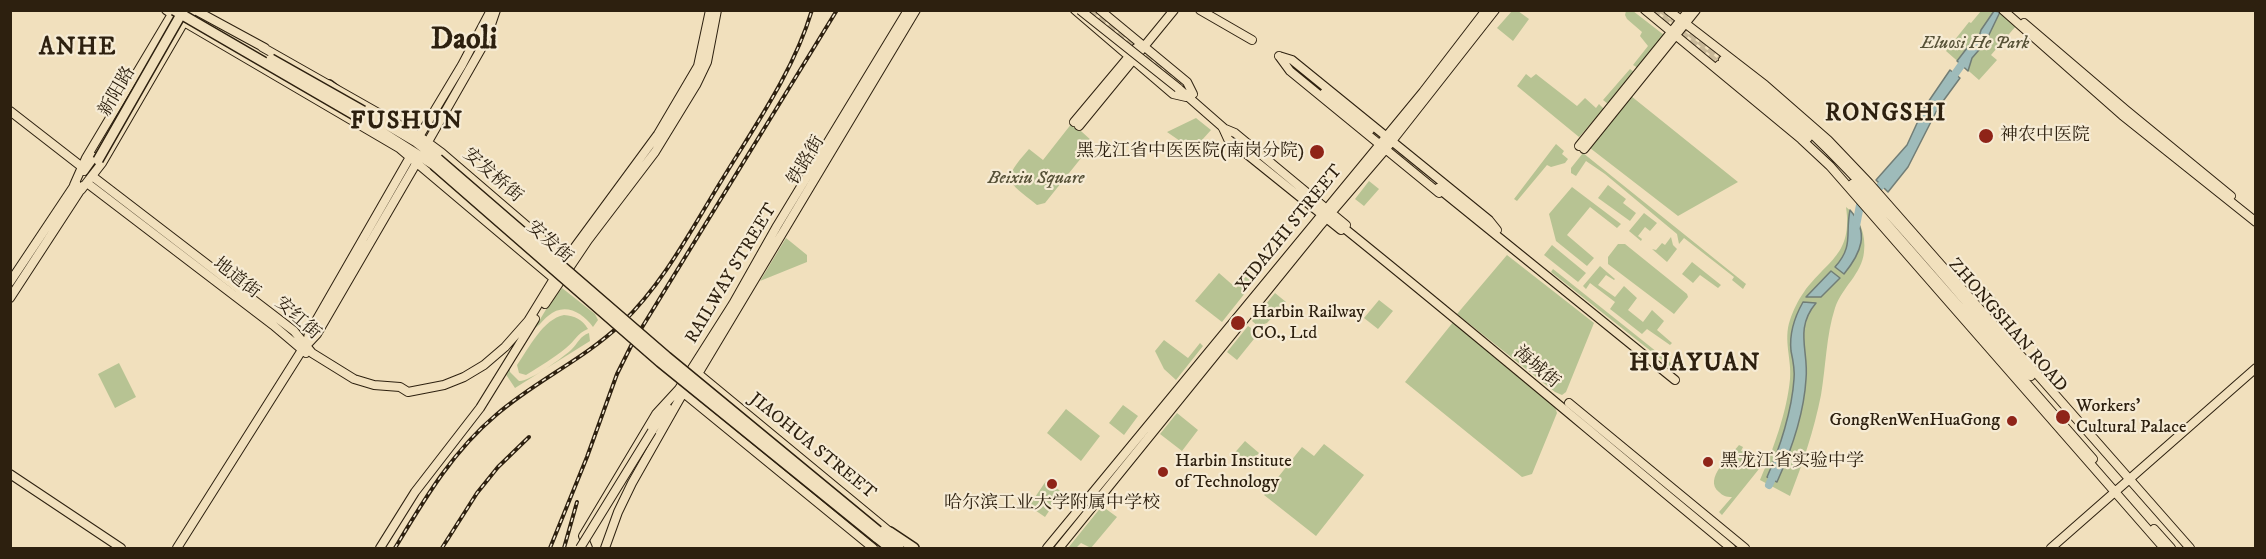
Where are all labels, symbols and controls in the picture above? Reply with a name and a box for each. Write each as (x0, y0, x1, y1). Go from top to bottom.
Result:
district label: Daoli (431, 24, 497, 60)
park label: Eluosi He Park (1921, 33, 2029, 55)
district label: ANHE (39, 35, 117, 63)
street label: 新阳路 (95, 63, 141, 121)
district label: RONGSHI (1825, 101, 1947, 129)
district label: FUSHUN (350, 109, 464, 137)
place label: 神农中医院 (2000, 125, 2090, 147)
marker: 神农中医院 (1977, 127, 1995, 145)
street label: 铁路街 (784, 132, 830, 190)
place label: 黑龙江省中医医院(南岗分院) (1076, 141, 1304, 163)
marker: 黑龙江省中医医院(南岗分院) (1308, 143, 1326, 161)
street label: 安发桥街 (458, 144, 526, 208)
street label: XIDAZHI STREET (1232, 161, 1348, 297)
park label: Beixiu Square (988, 168, 1084, 190)
street label: RAILWAY STREET (682, 200, 782, 348)
street label: 安发街 (522, 217, 576, 269)
street label: 地道街 (208, 254, 264, 304)
street label: ZHONGSHAN ROAD (1943, 255, 2071, 397)
street label: 安红街 (270, 293, 324, 345)
place label: Harbin Railway CO., Ltd (1252, 302, 1365, 344)
marker: Harbin Railway CO., Ltd (1229, 314, 1247, 332)
street label: 海城街 (1508, 342, 1564, 394)
district label: HUAYUAN (1629, 351, 1761, 379)
street label: JIAOHUA STREET (744, 389, 880, 505)
place label: Workers' Cultural Palace (2076, 396, 2186, 438)
marker: Workers' Cultural Palace (2054, 408, 2072, 426)
place label: GongRenWenHuaGong (1830, 410, 2000, 432)
marker: GongRenWenHuaGong (2005, 414, 2019, 428)
place label: Harbin Institute of Technology (1175, 451, 1292, 494)
place label: 黑龙江省实验中学 (1720, 451, 1864, 473)
marker: 黑龙江省实验中学 (1701, 455, 1715, 469)
marker: Harbin Institute of Technology (1156, 465, 1170, 479)
marker: 哈尔滨工业大学附属中学校 (1045, 477, 1059, 491)
place label: 哈尔滨工业大学附属中学校 (944, 493, 1160, 515)

